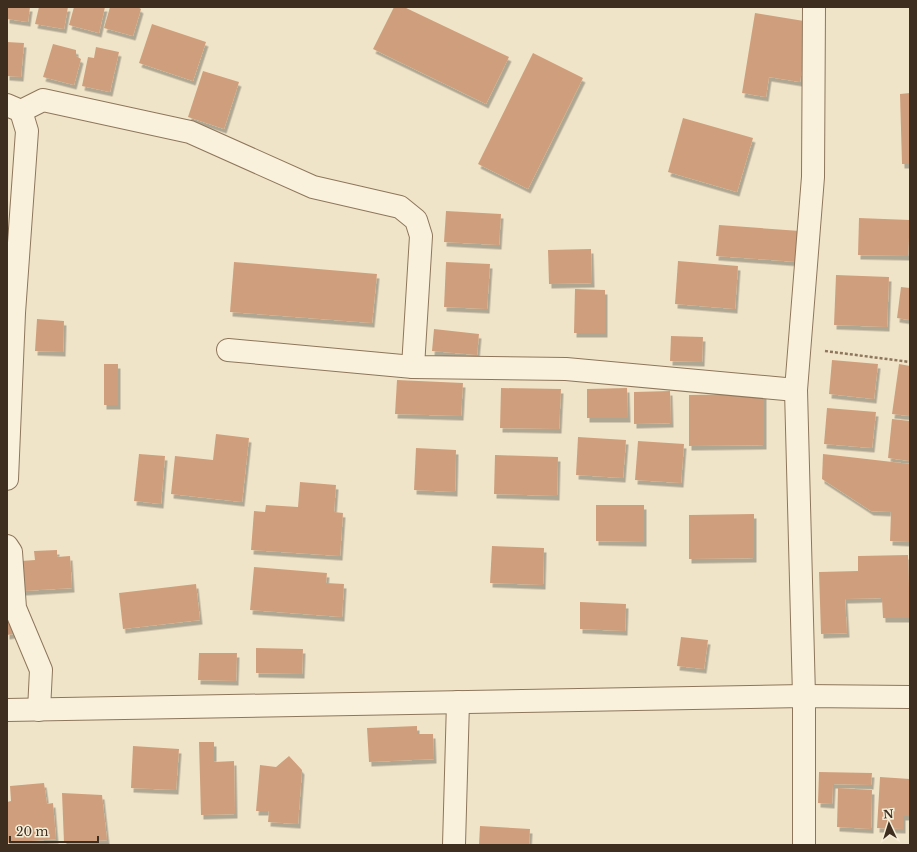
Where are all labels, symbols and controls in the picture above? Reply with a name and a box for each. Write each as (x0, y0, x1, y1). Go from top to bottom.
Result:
north arrow (869, 804, 909, 844)
text: N (883, 807, 895, 821)
scale bar (10, 818, 98, 844)
text: 20 m (16, 824, 48, 839)

